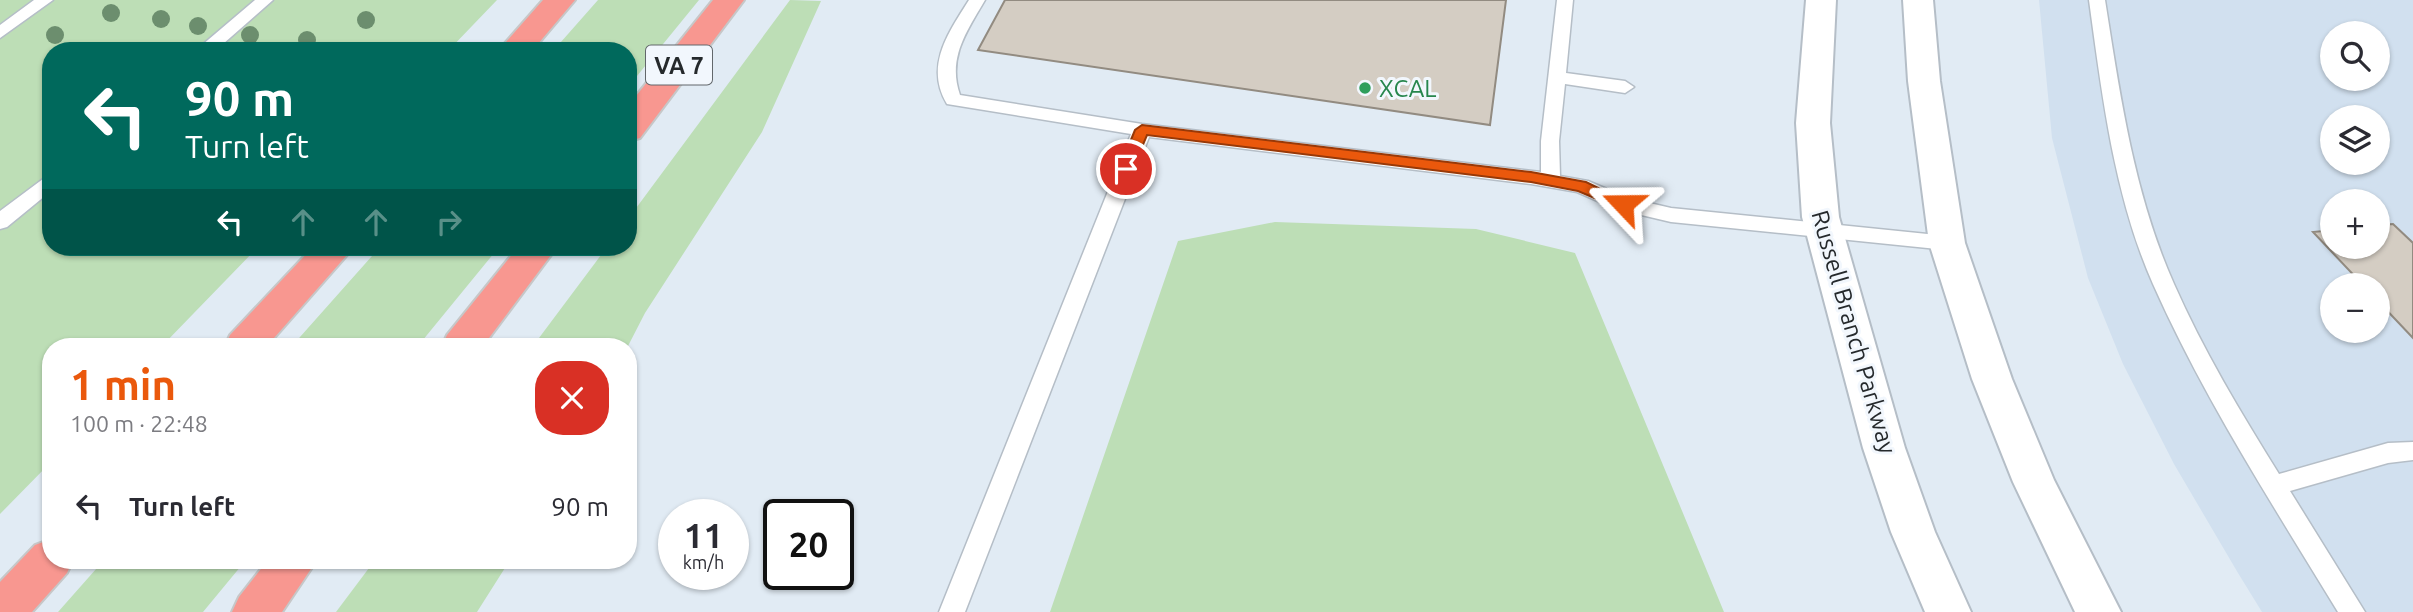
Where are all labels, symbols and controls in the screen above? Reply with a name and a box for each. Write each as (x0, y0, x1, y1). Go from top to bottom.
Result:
map controls (2320, 21, 2390, 343)
button: search (2320, 21, 2390, 91)
road number: VA 7 (646, 46, 712, 85)
icon: left (70, 70, 161, 161)
text: 90 m (185, 70, 294, 125)
place label: XCAL (1379, 75, 1436, 102)
marker: XCAL (1357, 80, 1373, 96)
button: layers (2320, 105, 2390, 175)
text: Turn left (185, 128, 309, 164)
pin (1096, 139, 1156, 199)
icon: arrive (1107, 150, 1145, 188)
position arrow (1586, 167, 1660, 241)
button: + (2320, 189, 2390, 259)
icon: left (211, 203, 249, 241)
icon: ahead (284, 203, 322, 241)
icon: ahead (357, 203, 395, 241)
icon: right (430, 203, 468, 241)
street label: Russell Branch Parkway (1806, 207, 1902, 457)
button: − (2320, 273, 2390, 343)
text: 1 min (70, 361, 176, 408)
button: close (535, 361, 609, 435)
text: 100 m · 22:48 (70, 411, 208, 436)
icon: left (70, 487, 108, 525)
text: Turn left (129, 492, 235, 521)
text: 90 m (551, 492, 609, 521)
speed limit sign: 20 (763, 499, 854, 590)
text: 11 (684, 515, 723, 555)
text: km/h (683, 552, 724, 572)

